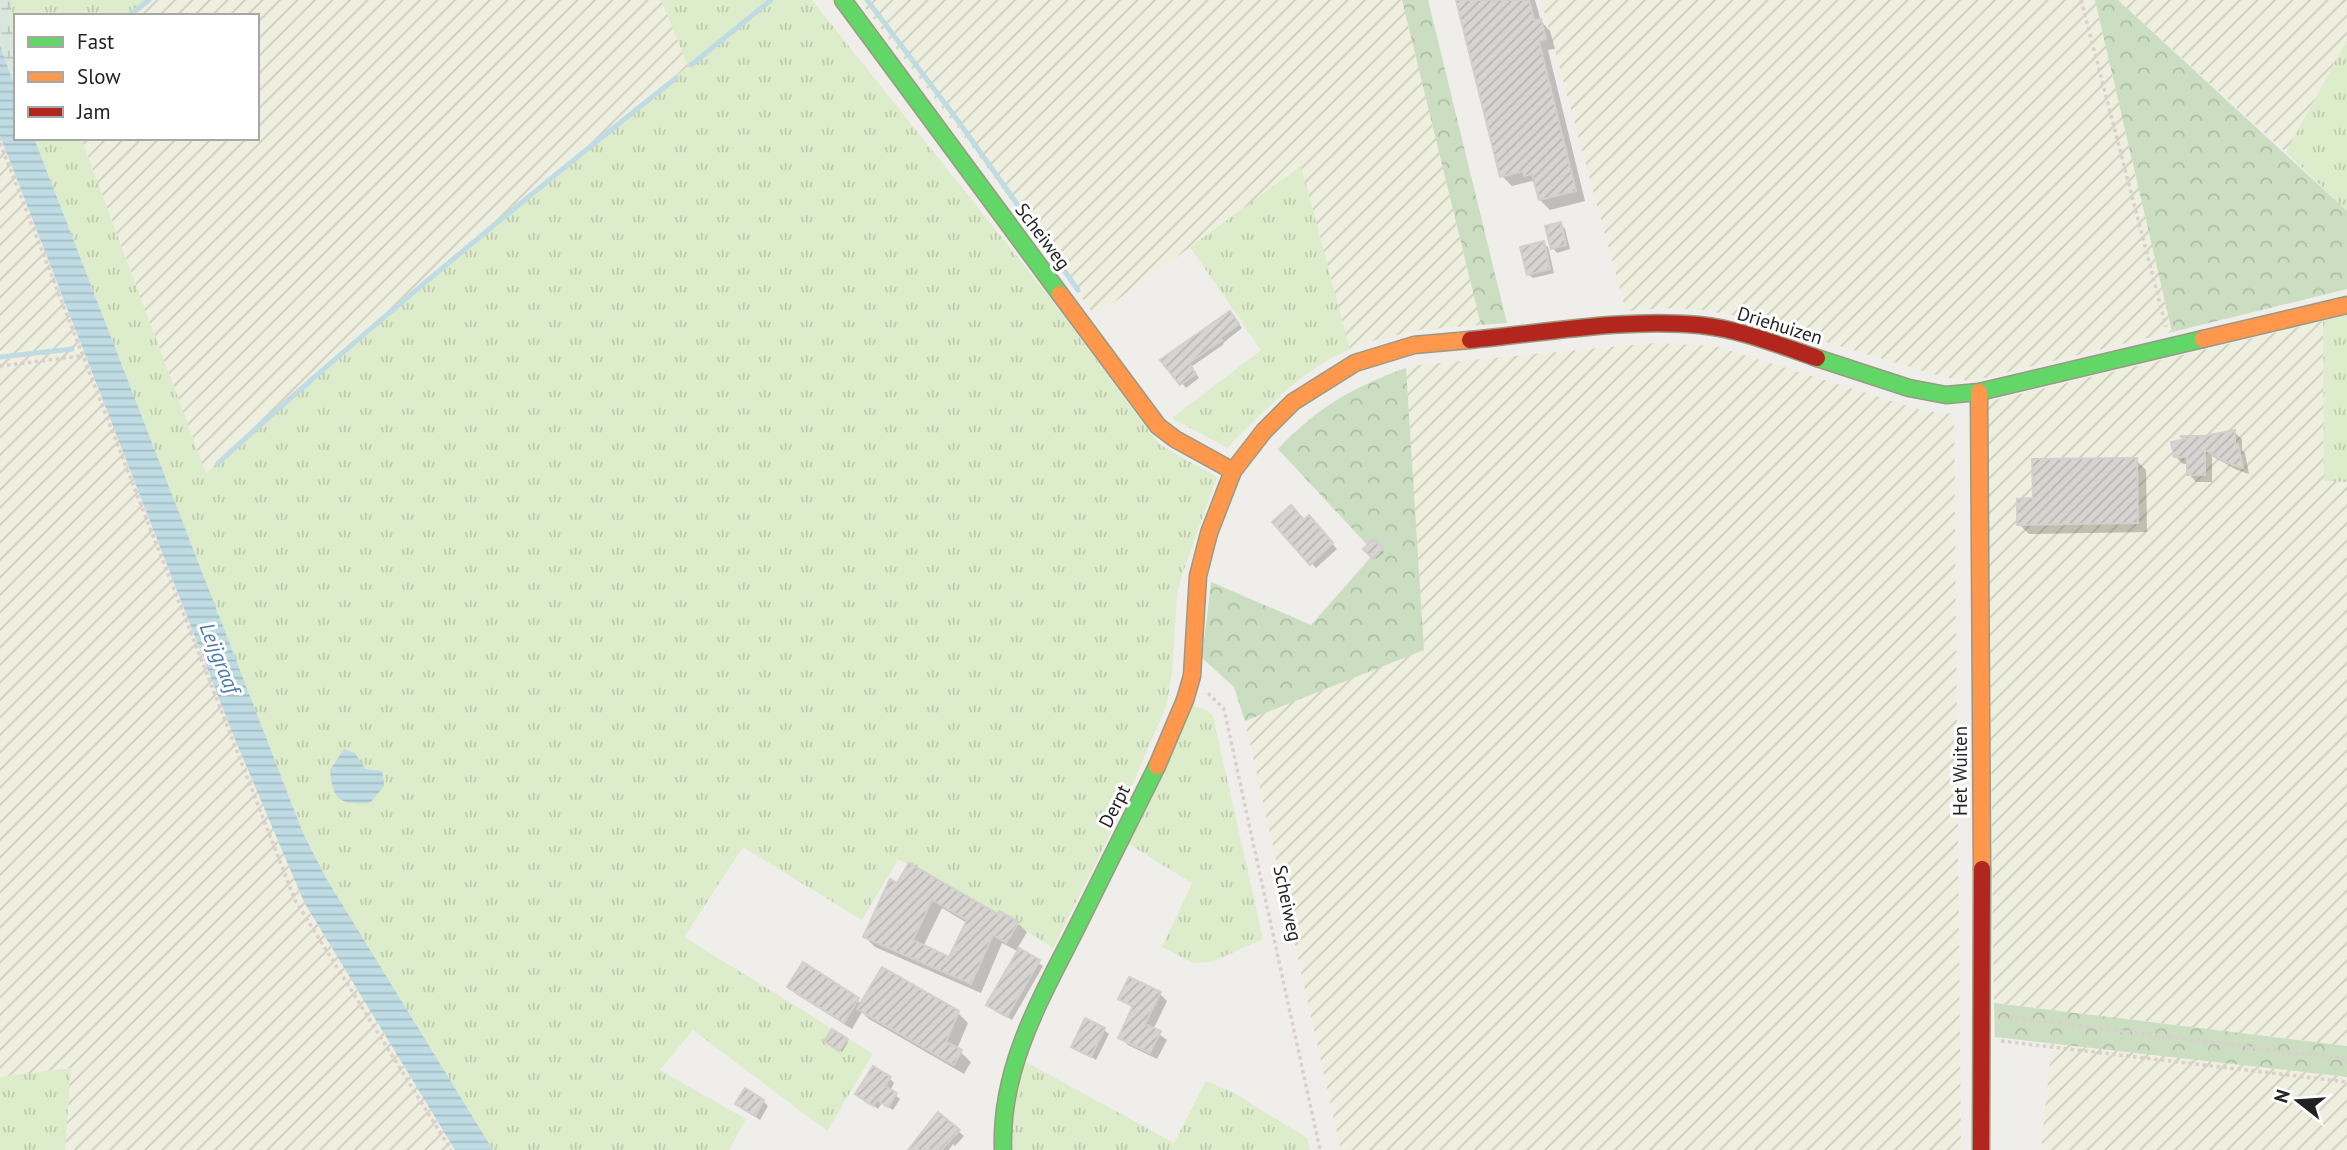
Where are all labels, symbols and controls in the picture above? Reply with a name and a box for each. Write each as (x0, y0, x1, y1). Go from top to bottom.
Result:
legend (14, 14, 259, 140)
text: Fast (77, 28, 114, 55)
text: Slow (77, 63, 121, 90)
text: Jam (76, 98, 111, 125)
street label: Scheiweg (1010, 198, 1076, 274)
street label: Driehuizen (1735, 301, 1825, 349)
water label: Leijgraaf (194, 619, 248, 701)
street label: Het Wuiten (1948, 726, 1972, 816)
street label: Derpt (1093, 780, 1135, 832)
street label: Scheiweg (1268, 863, 1308, 943)
north arrow (2263, 1066, 2333, 1136)
text: N (2268, 1087, 2295, 1106)

